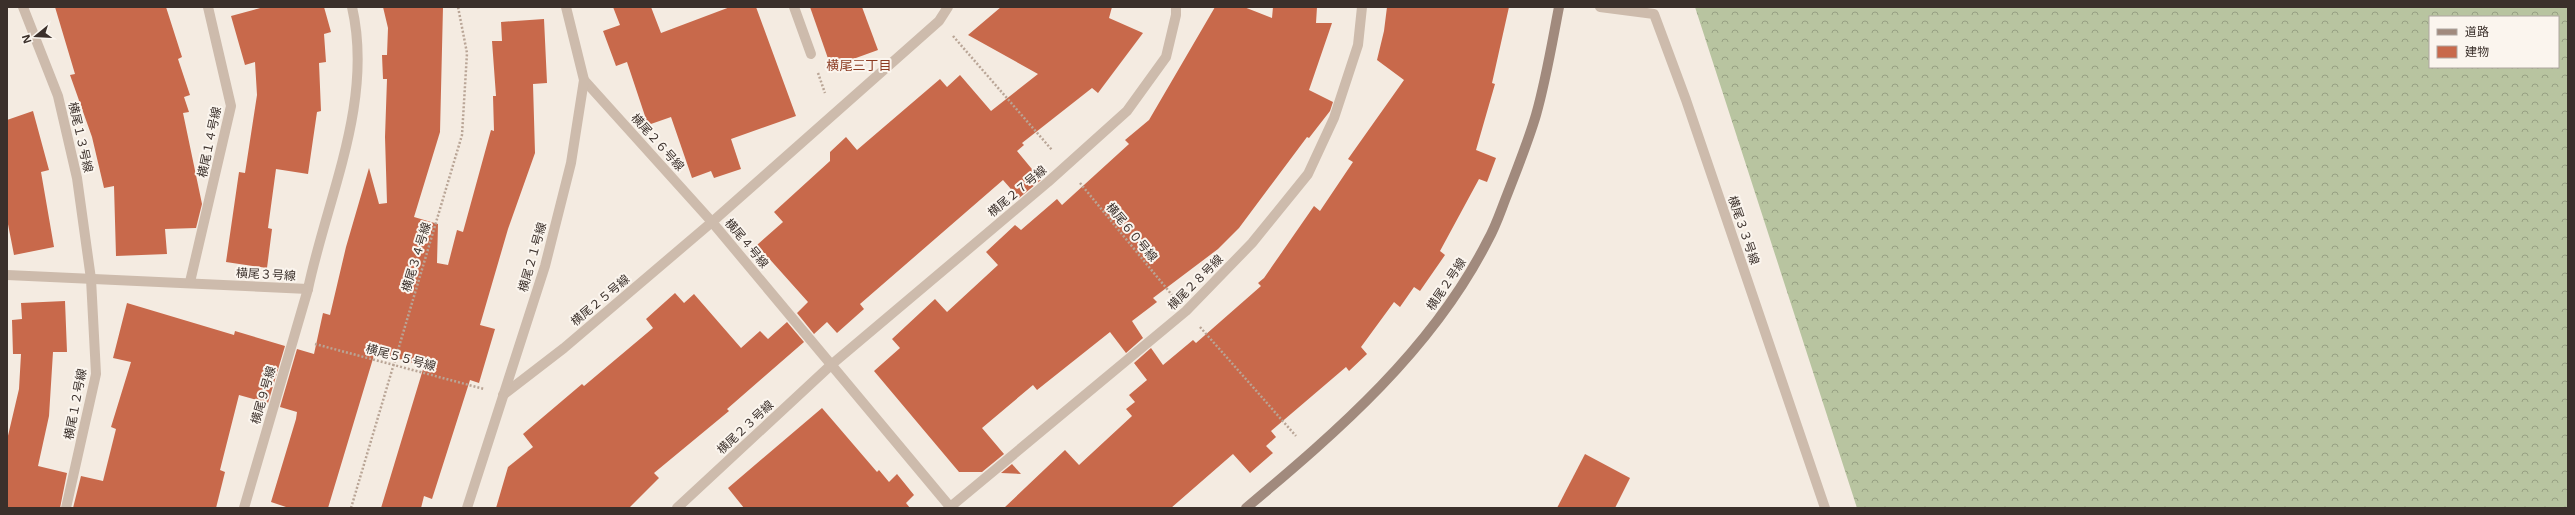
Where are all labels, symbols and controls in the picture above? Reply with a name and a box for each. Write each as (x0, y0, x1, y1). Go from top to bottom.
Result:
north arrow (16, 16, 56, 56)
legend (2429, 16, 2559, 68)
text: 道路 (2465, 23, 2489, 40)
text: N (17, 33, 35, 46)
text: 建物 (2465, 43, 2489, 60)
district label: 横尾三丁目 (826, 56, 892, 74)
street label: 横尾１３号線 (65, 100, 97, 174)
street label: 横尾１４号線 (193, 105, 225, 179)
street label: 横尾２６号線 (628, 110, 688, 174)
street label: 横尾２７号線 (984, 161, 1050, 221)
street label: 横尾３３号線 (1724, 193, 1764, 267)
street label: 横尾６０号線 (1102, 199, 1162, 265)
street label: 横尾４号線 (721, 215, 773, 271)
street label: 横尾３４号線 (397, 220, 435, 294)
street label: 横尾２１号線 (514, 220, 550, 294)
street label: 横尾２８号線 (1164, 251, 1226, 313)
street label: 横尾２号線 (1422, 254, 1470, 314)
street label: 横尾３号線 (236, 264, 296, 284)
street label: 横尾２５号線 (567, 270, 633, 330)
street label: 横尾５５号線 (364, 339, 438, 375)
street label: 横尾９号線 (247, 364, 279, 426)
street label: 横尾１２号線 (60, 367, 90, 441)
street label: 横尾２３号線 (713, 396, 777, 458)

